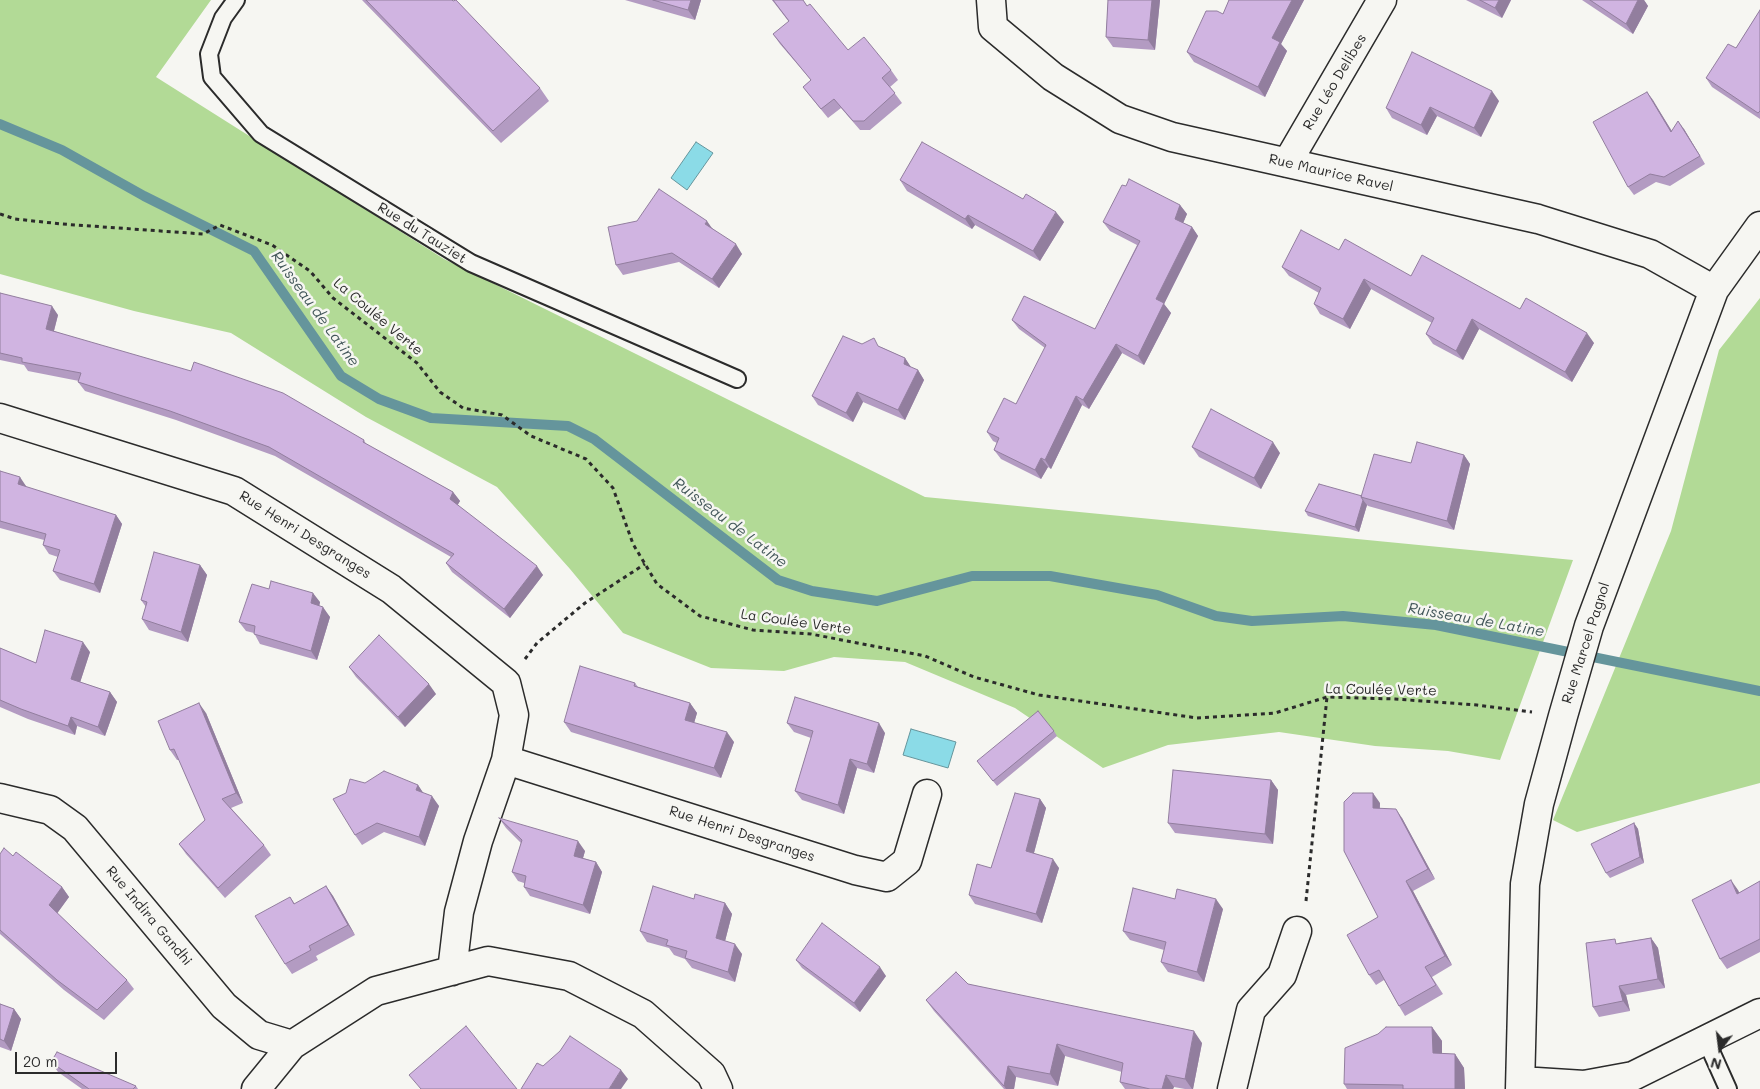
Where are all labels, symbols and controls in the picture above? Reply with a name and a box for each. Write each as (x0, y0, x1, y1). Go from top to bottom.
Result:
street label: Rue Léo Delibes (1300, 31, 1370, 133)
street label: Rue Maurice Ravel (1267, 150, 1395, 196)
street label: Rue du Tauziet (374, 199, 470, 267)
water label: Ruisseau de Latine (267, 248, 363, 370)
street label: La Coulée Verte (330, 275, 426, 359)
water label: Ruisseau de Latine (669, 474, 791, 572)
street label: Rue Henri Desgranges (236, 488, 374, 582)
street label: Rue Marcel Pagnol (1558, 580, 1614, 706)
water label: Ruisseau de Latine (1406, 599, 1546, 641)
street label: La Coulée Verte (740, 606, 852, 638)
street label: La Coulée Verte (1325, 681, 1437, 699)
street label: Rue Henri Desgranges (667, 802, 817, 866)
street label: Rue Indira Gandhi (102, 863, 196, 969)
north arrow (1695, 1024, 1745, 1074)
scale bar (18, 1042, 120, 1074)
text: 20 m (23, 1051, 57, 1071)
text: N (1708, 1053, 1724, 1075)

